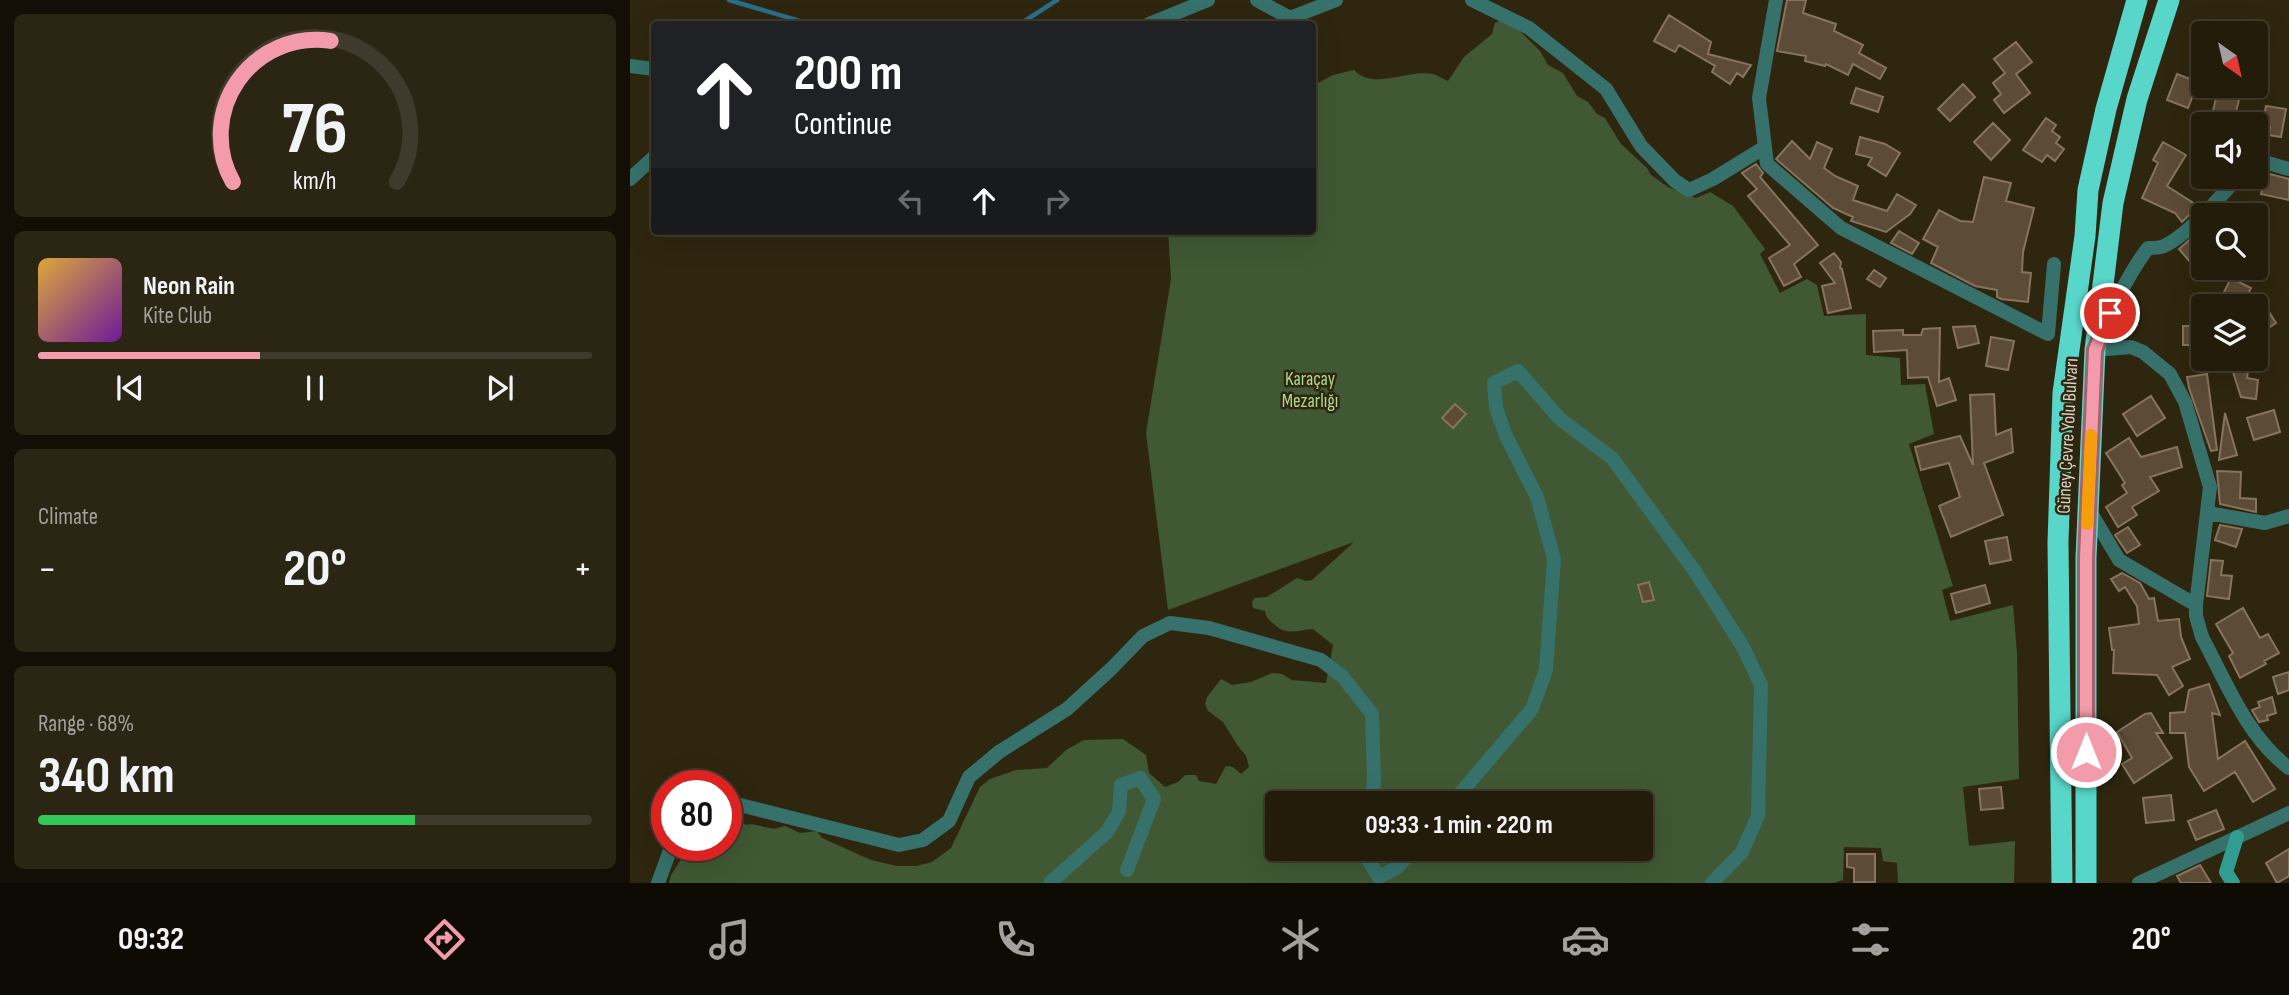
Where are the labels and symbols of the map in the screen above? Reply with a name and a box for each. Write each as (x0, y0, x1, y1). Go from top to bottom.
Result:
north arrow (2191, 21, 2268, 98)
pin (2080, 283, 2140, 343)
street label: Güney Çevre Yolu Bulvarı (2052, 358, 2084, 514)
park label: Karaçay Mezarlığı (1282, 368, 1338, 413)
position arrow (2049, 715, 2123, 789)
speed limit sign: 80 (651, 770, 742, 861)

